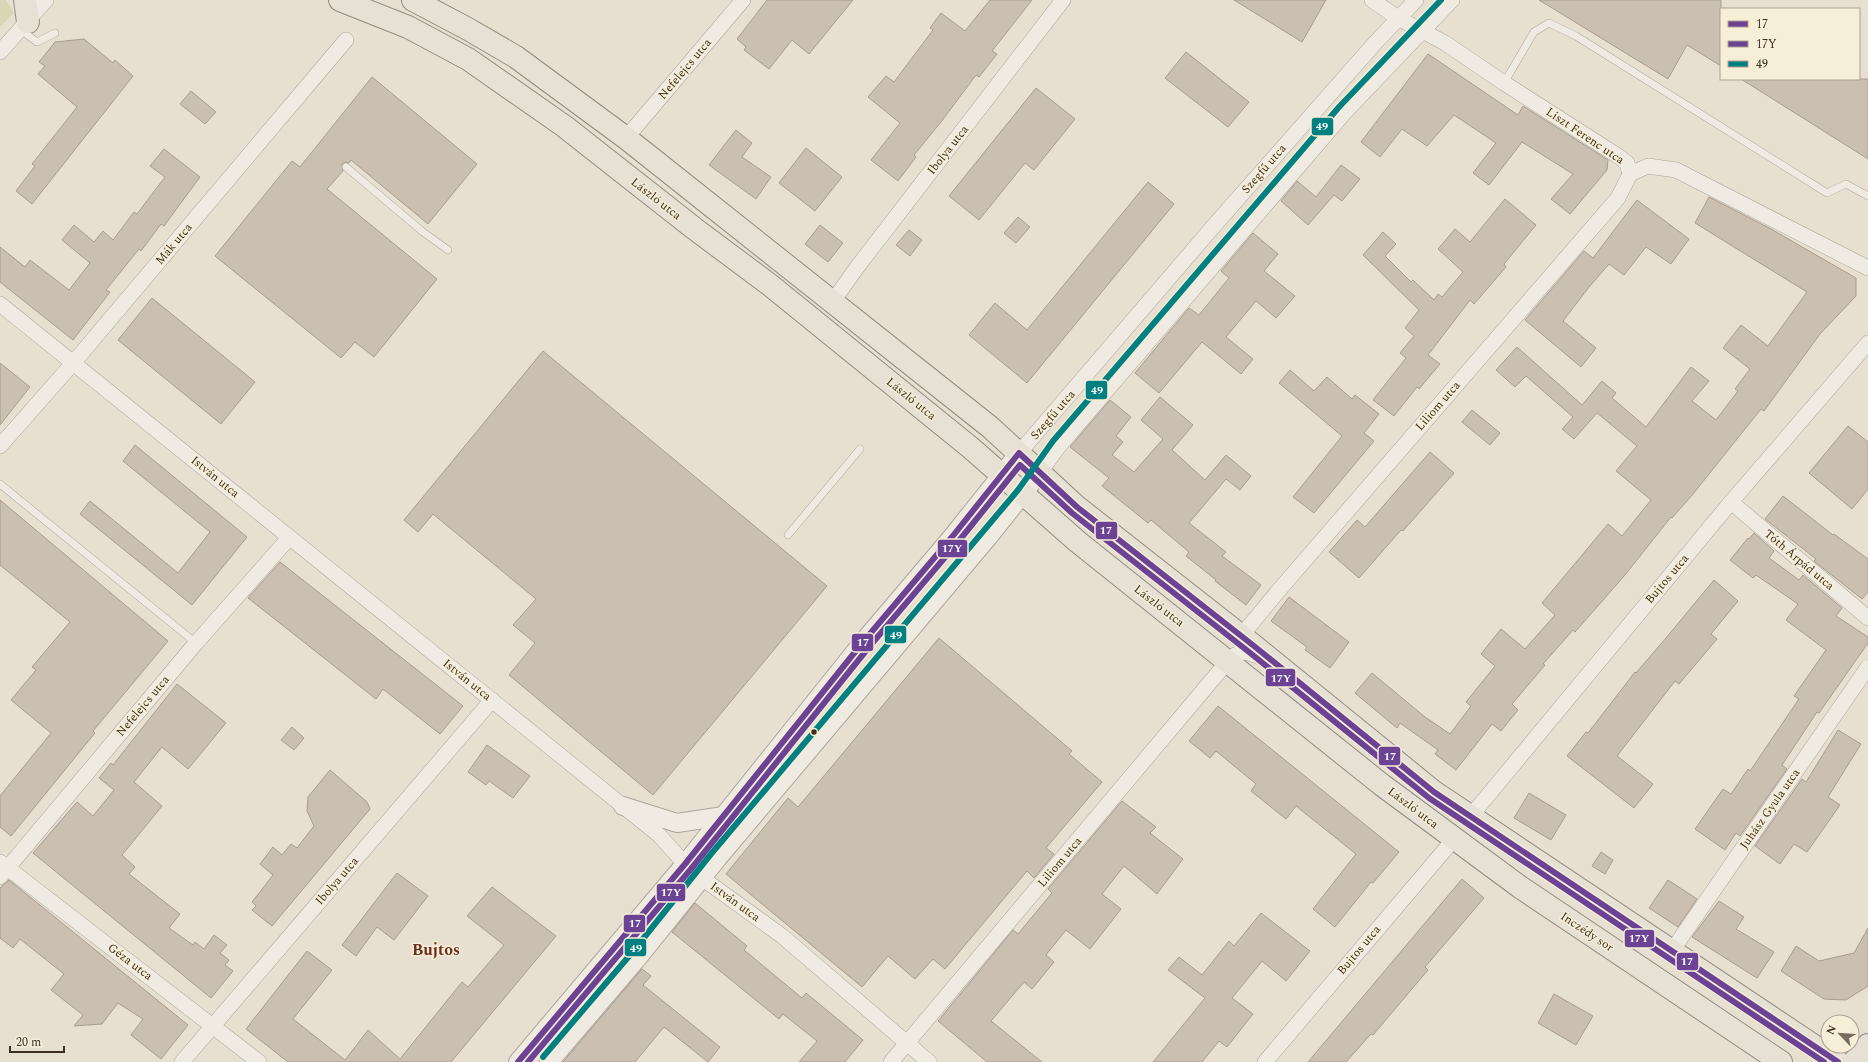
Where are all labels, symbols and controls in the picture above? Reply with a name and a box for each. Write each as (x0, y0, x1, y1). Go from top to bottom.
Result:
legend (1720, 8, 1860, 80)
text: 17 (1756, 15, 1768, 34)
street label: Nefelejcs utca (654, 34, 716, 104)
text: 17Y (1756, 35, 1777, 54)
text: 49 (1756, 55, 1768, 74)
street label: Liszt Ferenc utca (1542, 103, 1628, 169)
line badge: 49 (1311, 117, 1334, 136)
text: 49 (1316, 118, 1328, 135)
street label: Ibolya utca (922, 121, 974, 179)
street label: Szegfű utca (1237, 140, 1291, 198)
street label: László utca (627, 173, 686, 225)
street label: Mák utca (151, 219, 197, 269)
street label: László utca (882, 373, 940, 425)
street label: Liliom utca (1411, 377, 1465, 435)
line badge: 49 (1085, 380, 1108, 400)
text: 49 (1091, 382, 1103, 399)
street label: Szegfű utca (1026, 386, 1080, 444)
street label: István utca (186, 451, 244, 503)
line badge: 17 (1095, 521, 1118, 540)
text: 17 (1100, 522, 1112, 539)
street label: Tóth Árpád utca (1760, 525, 1839, 595)
line badge: 17Y (937, 539, 968, 558)
text: 17Y (942, 540, 963, 557)
street label: Bujtos utca (1640, 550, 1694, 608)
street label: László utca (1130, 580, 1189, 632)
line badge: 49 (884, 625, 907, 644)
text: 49 (890, 627, 902, 644)
line badge: 17 (851, 633, 874, 652)
text: 17 (857, 634, 869, 651)
street label: István utca (438, 654, 496, 706)
line badge: 17Y (1265, 668, 1296, 687)
text: 17Y (1271, 670, 1292, 687)
street label: Nefelejcs utca (112, 671, 174, 741)
unlabelled marker (809, 727, 819, 737)
line badge: 17 (1378, 746, 1401, 766)
text: 17 (1384, 748, 1396, 765)
street label: Juhász Gyula utca (1735, 765, 1805, 853)
street label: László utca (1383, 782, 1443, 834)
street label: Liliom utca (1033, 832, 1087, 891)
street label: Ibolya utca (311, 853, 364, 909)
street label: István utca (706, 877, 764, 927)
line badge: 17Y (656, 883, 686, 902)
text: 17Y (661, 884, 682, 901)
street label: Inczédy sor (1556, 907, 1618, 957)
line badge: 17 (623, 914, 646, 933)
text: 17 (629, 915, 641, 932)
street label: Bujtos utca (1332, 921, 1386, 979)
line badge: 17Y (1624, 929, 1655, 948)
text: 17Y (1629, 930, 1650, 947)
district label: Bujtos (412, 938, 460, 962)
line badge: 49 (624, 938, 647, 957)
street label: Géza utca (103, 939, 157, 985)
text: 49 (630, 940, 642, 957)
line badge: 17 (1676, 952, 1699, 971)
text: 17 (1681, 953, 1693, 970)
north arrow (1820, 1014, 1860, 1054)
text: N (1822, 1022, 1841, 1038)
scale bar (10, 1028, 64, 1054)
text: 20 m (16, 1033, 41, 1052)

